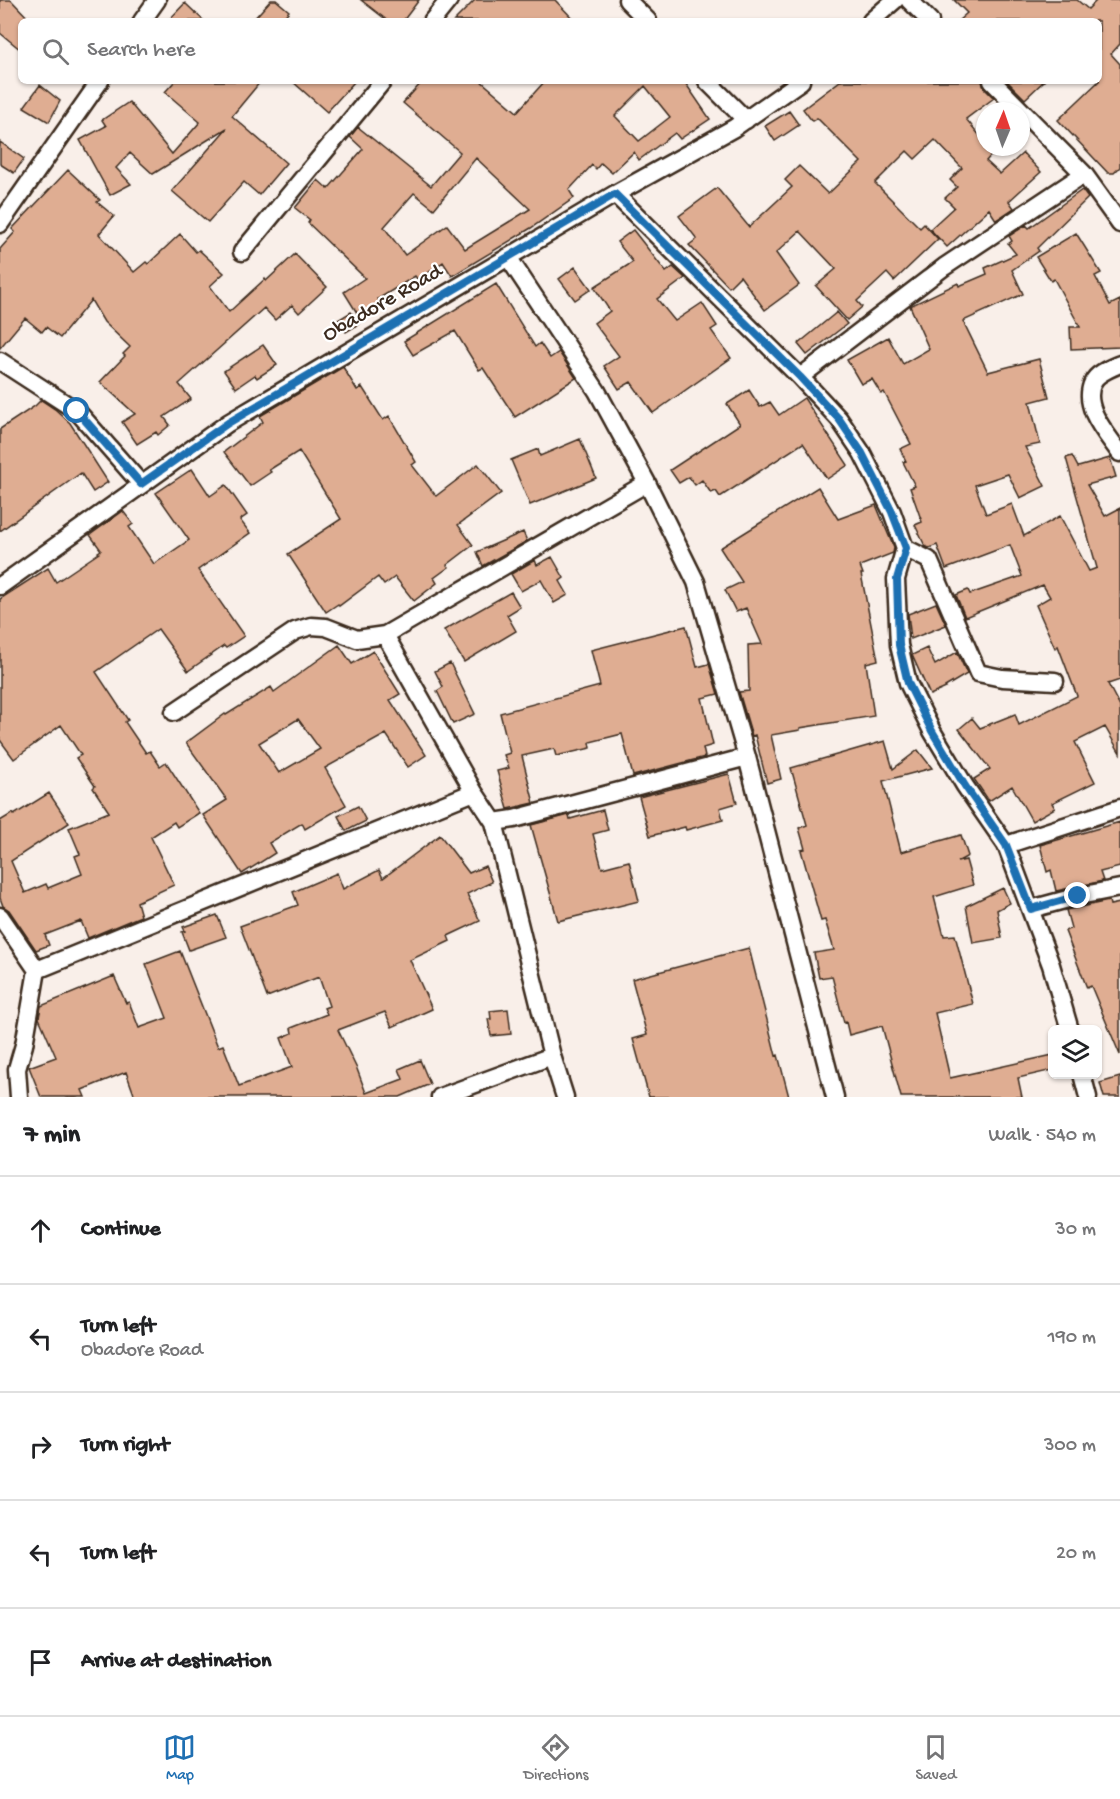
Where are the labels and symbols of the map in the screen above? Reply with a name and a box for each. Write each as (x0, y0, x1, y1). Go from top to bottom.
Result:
north arrow (976, 102, 1030, 156)
street label: Obadore Road (319, 258, 449, 349)
route start (63, 397, 89, 423)
route end (1064, 882, 1090, 908)

